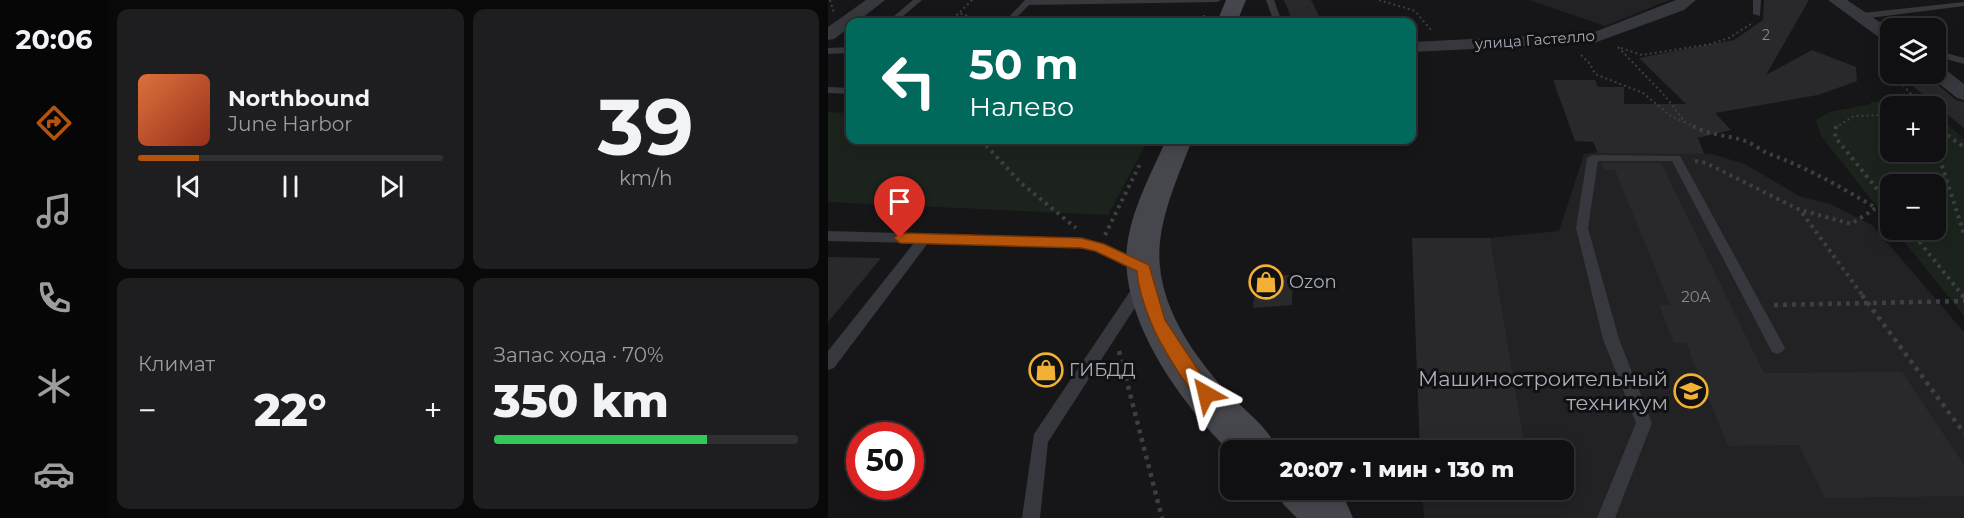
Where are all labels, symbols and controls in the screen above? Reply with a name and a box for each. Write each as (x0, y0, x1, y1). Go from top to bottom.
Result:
map controls (1880, 18, 1946, 240)
button: layers (1880, 18, 1946, 84)
text: 20:06 (16, 23, 92, 56)
street label: улица Гастелло (1473, 26, 1596, 53)
house number: 2 (1762, 26, 1770, 44)
text: 50 m (969, 38, 1078, 90)
icon: left (870, 42, 948, 120)
text: 39 (598, 79, 694, 175)
text: Northbound (228, 85, 370, 112)
text: Налево (969, 90, 1074, 123)
button: + (1880, 96, 1946, 162)
icon: directions (33, 102, 75, 144)
text: June Harbor (228, 112, 352, 136)
text: km/h (619, 166, 672, 190)
icon: previous (172, 170, 205, 203)
icon: pause (274, 170, 307, 203)
icon: next (375, 170, 408, 203)
button: − (1880, 174, 1946, 240)
pin (874, 176, 925, 238)
icon: arrive (883, 185, 916, 218)
icon: music (33, 190, 75, 232)
shop icon: Ozon (1248, 264, 1284, 300)
place label: Ozon (1289, 271, 1337, 293)
icon: phone (33, 277, 75, 319)
house number: 20А (1681, 287, 1711, 306)
text: Запас хода · 70% (494, 343, 663, 367)
text: Климат (138, 352, 215, 376)
shop icon: ГИБДД (1028, 352, 1064, 388)
place label: ГИБДД (1069, 359, 1135, 381)
position arrow (1174, 362, 1238, 426)
icon: climate (33, 365, 75, 407)
place label: Машиностроительный техникум (1418, 366, 1668, 415)
text: 350 km (494, 373, 669, 428)
school or university icon: Машиностроительный техникум (1673, 373, 1709, 409)
text: 22° (254, 382, 327, 437)
text: − (138, 390, 157, 430)
text: + (424, 390, 443, 430)
speed limit sign: 50 (846, 422, 924, 500)
icon: car (33, 453, 75, 495)
text: 20:07 · 1 мин · 130 m (1280, 456, 1514, 483)

